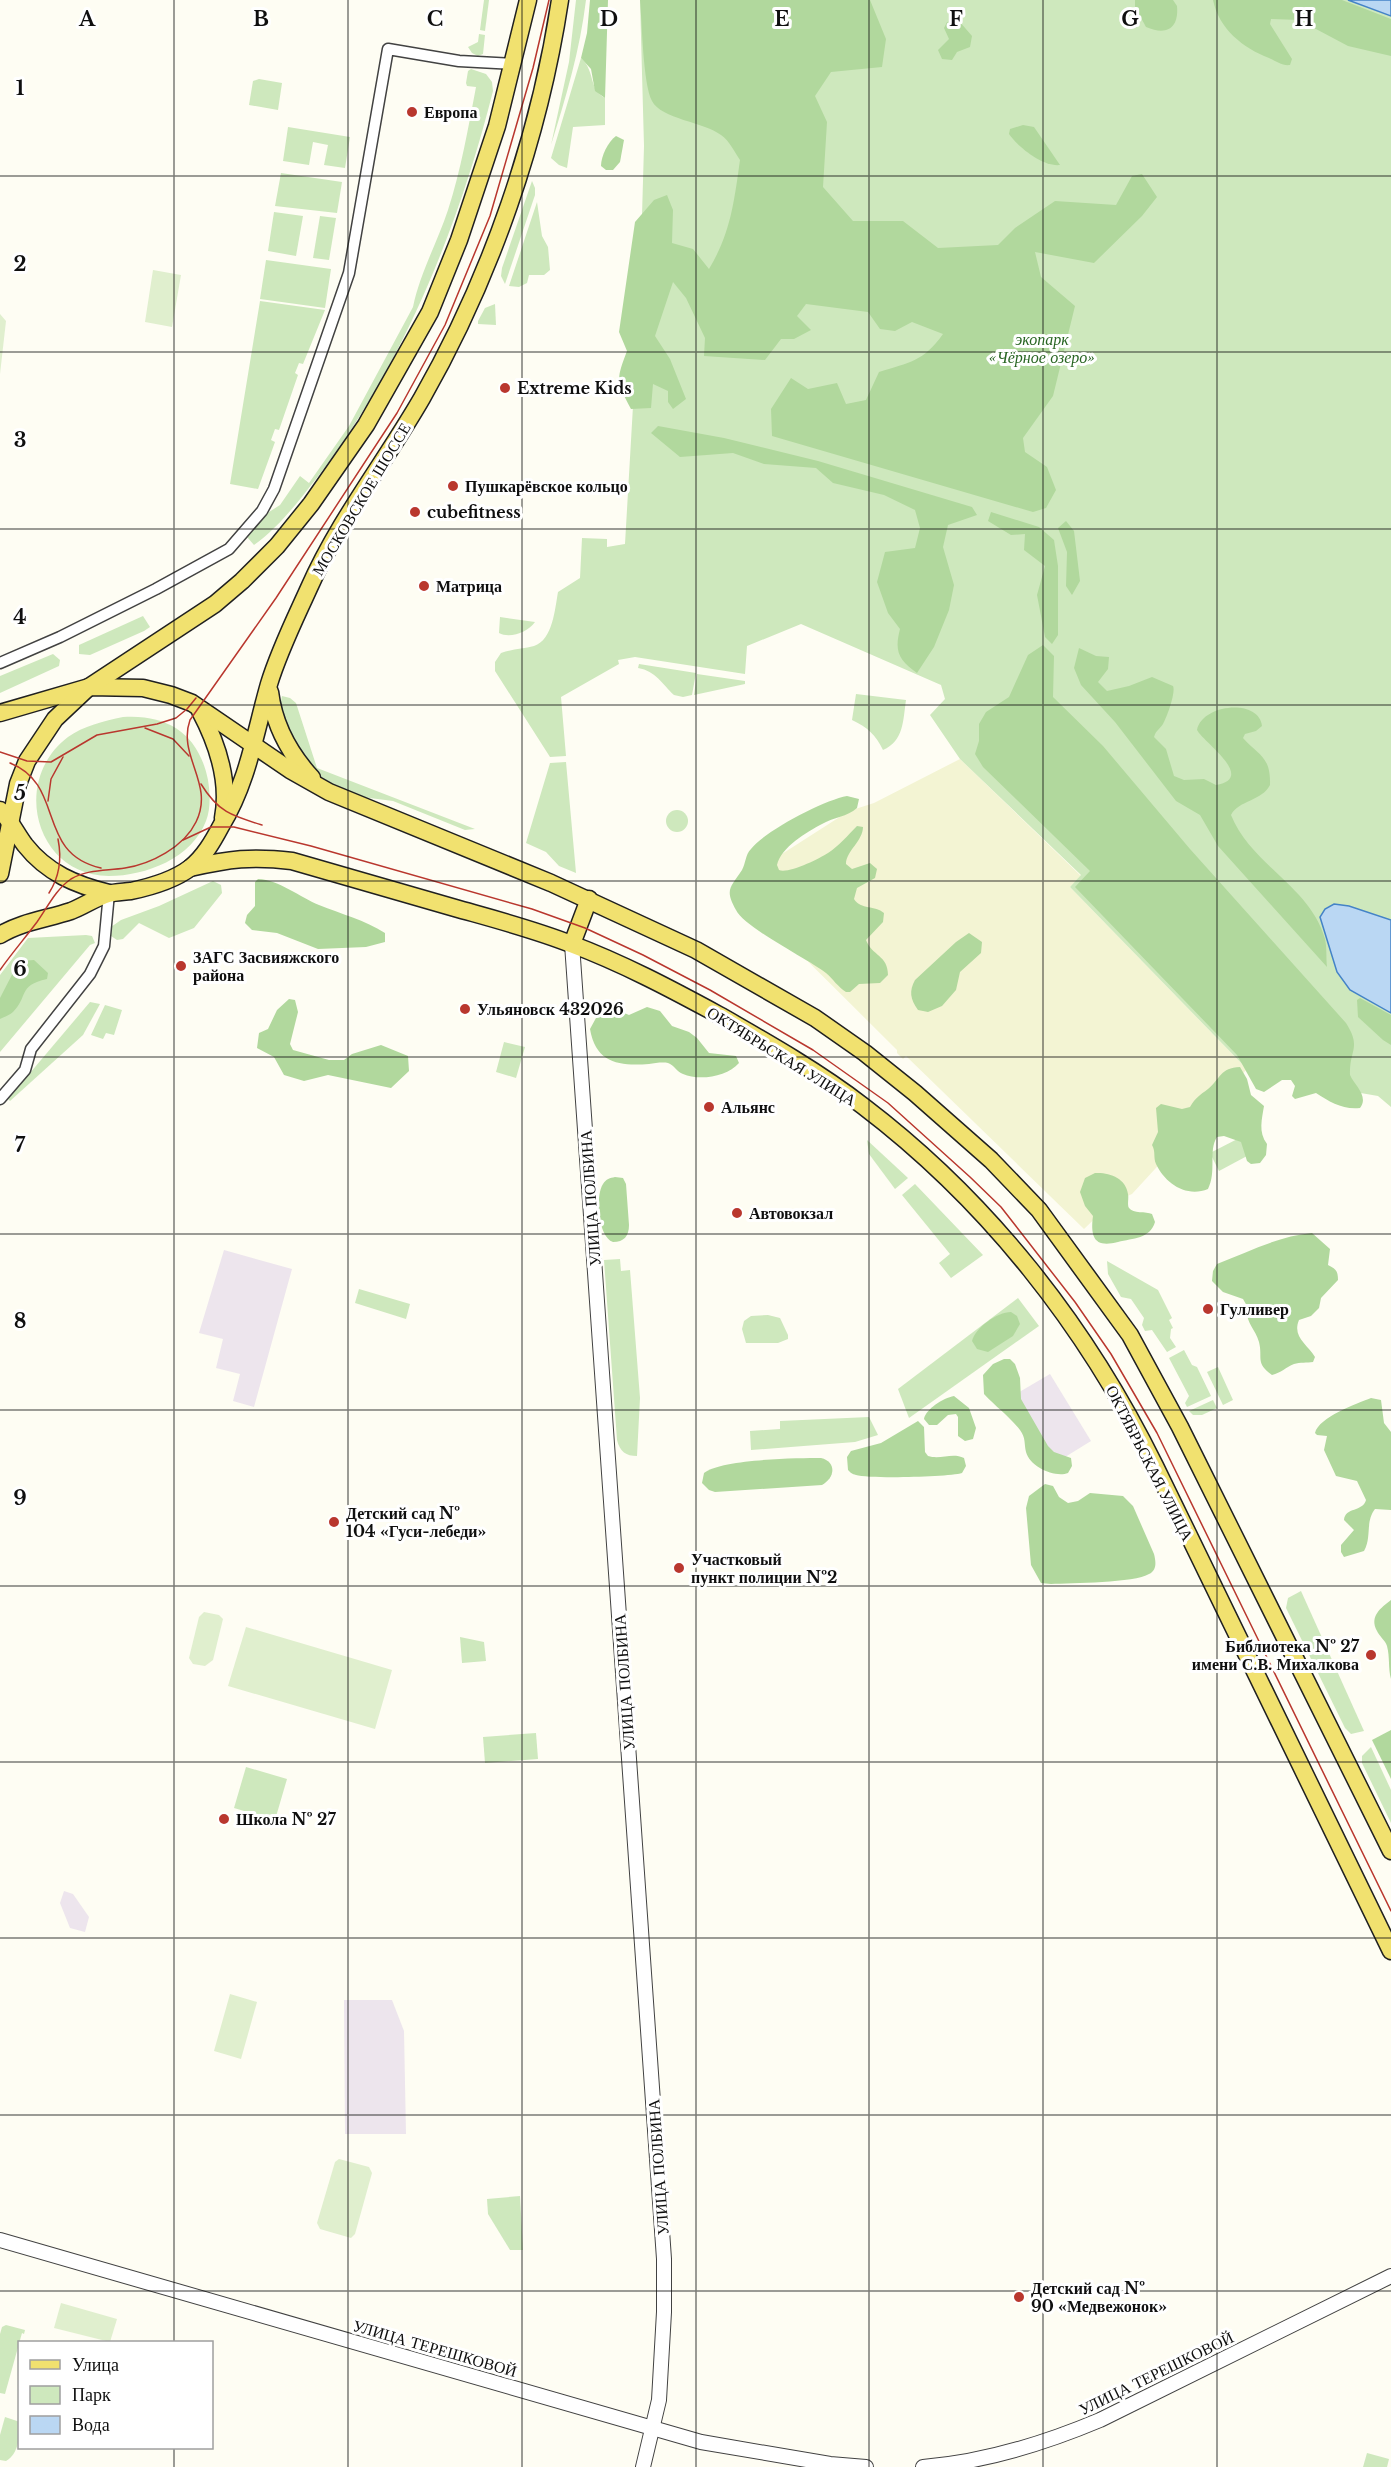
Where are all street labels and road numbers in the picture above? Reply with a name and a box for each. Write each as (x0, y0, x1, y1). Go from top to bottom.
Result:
street label: МОСКОВСКОЕ ШОССЕ (307, 419, 415, 579)
street label: ОКТЯБРЬСКАЯ УЛИЦА (704, 1002, 861, 1110)
street label: УЛИЦА ПОЛБИНА (575, 1129, 605, 1267)
street label: ОКТЯБРЬСКАЯ УЛИЦА (1102, 1382, 1198, 1545)
street label: УЛИЦА ПОЛБИНА (609, 1613, 639, 1751)
street label: УЛИЦА ПОЛБИНА (643, 2098, 673, 2236)
street label: УЛИЦА ТЕРЕШКОВОЙ (351, 2315, 520, 2381)
street label: УЛИЦА ТЕРЕШКОВОЙ (1075, 2327, 1237, 2419)

